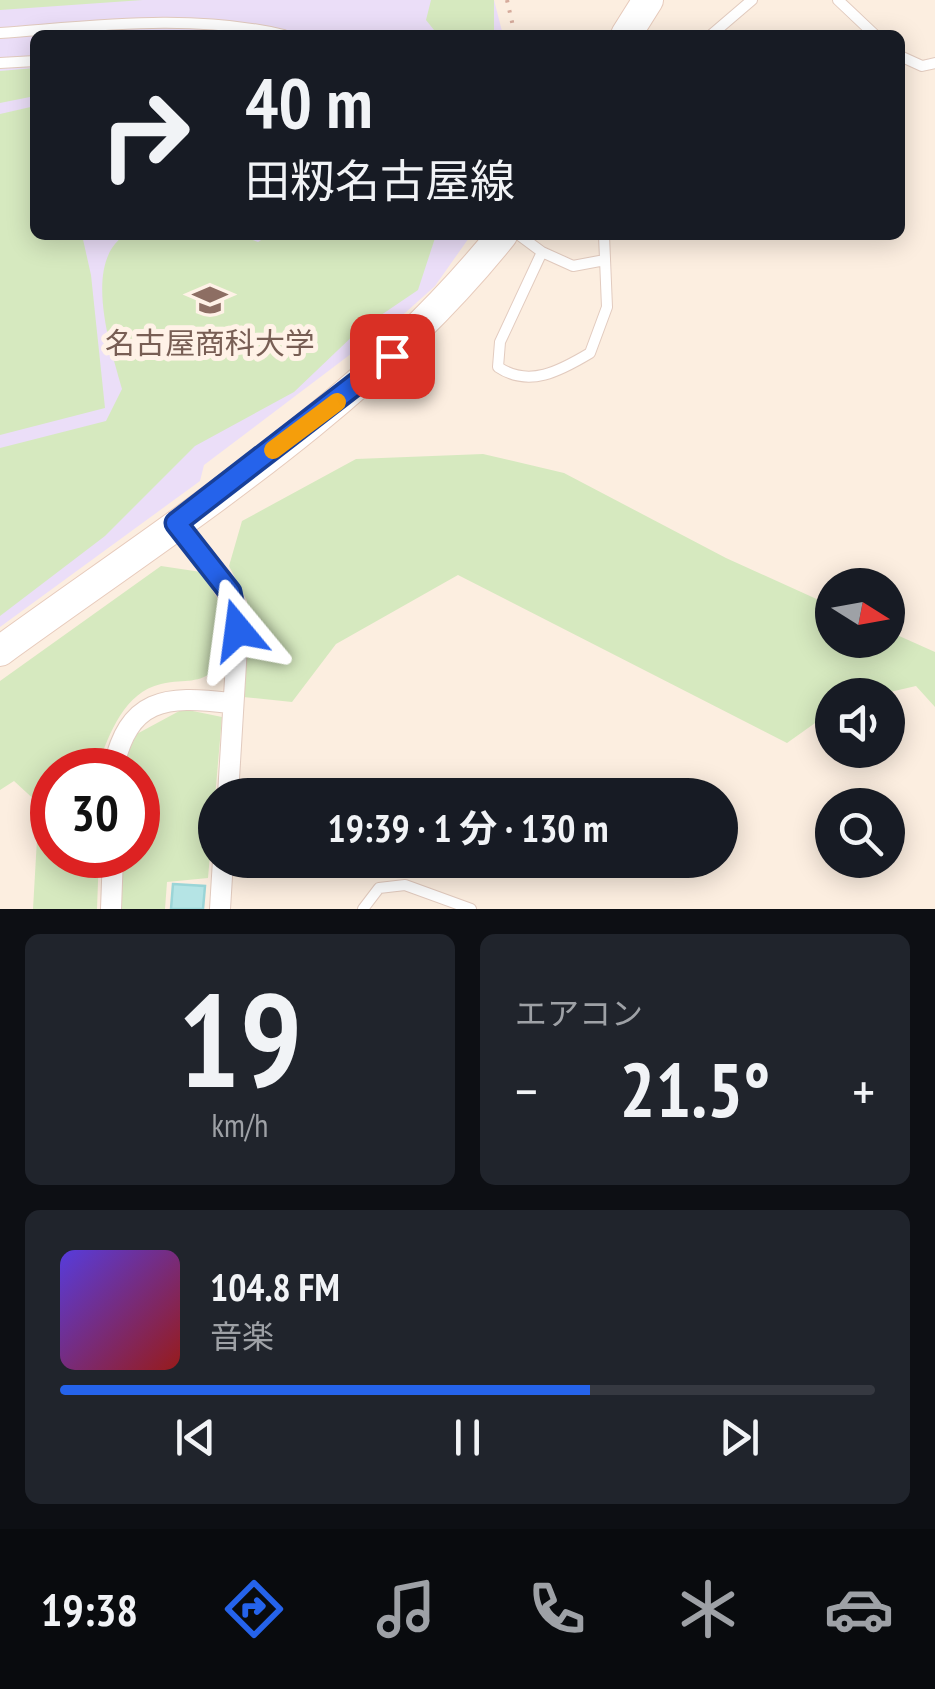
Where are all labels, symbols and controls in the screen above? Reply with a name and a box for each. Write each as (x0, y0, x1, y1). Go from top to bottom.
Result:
text: 40 m (245, 57, 373, 147)
icon: right (80, 70, 210, 200)
text: 田籾名古屋線 (245, 151, 515, 209)
school or university icon: 名古屋商科大学 (191, 281, 229, 319)
pin (350, 314, 435, 399)
place label: 名古屋商科大学 (105, 323, 315, 362)
icon: arrive (365, 329, 420, 384)
north arrow (815, 568, 905, 658)
map controls (815, 568, 905, 878)
position arrow (186, 578, 290, 682)
button: sound (815, 678, 905, 768)
speed limit sign: 30 (30, 748, 160, 878)
button: search (815, 788, 905, 878)
text: 19:39 · 1 分 · 130 m (328, 803, 608, 852)
text: 19 (178, 955, 302, 1123)
text: エアコン (515, 992, 643, 1034)
text: 21.5° (620, 1041, 770, 1138)
text: − (515, 1055, 538, 1126)
text: + (852, 1055, 875, 1126)
text: km/h (212, 1104, 268, 1146)
text: 104.8 FM (210, 1262, 340, 1311)
text: 音楽 (210, 1315, 274, 1357)
icon: previous (168, 1410, 223, 1465)
icon: pause (440, 1410, 495, 1465)
icon: next (712, 1410, 767, 1465)
icon: directions (219, 1574, 289, 1644)
icon: music (371, 1574, 441, 1644)
icon: phone (522, 1574, 592, 1644)
icon: climate (673, 1574, 743, 1644)
icon: car (824, 1574, 894, 1644)
text: 19:38 (41, 1580, 138, 1638)

